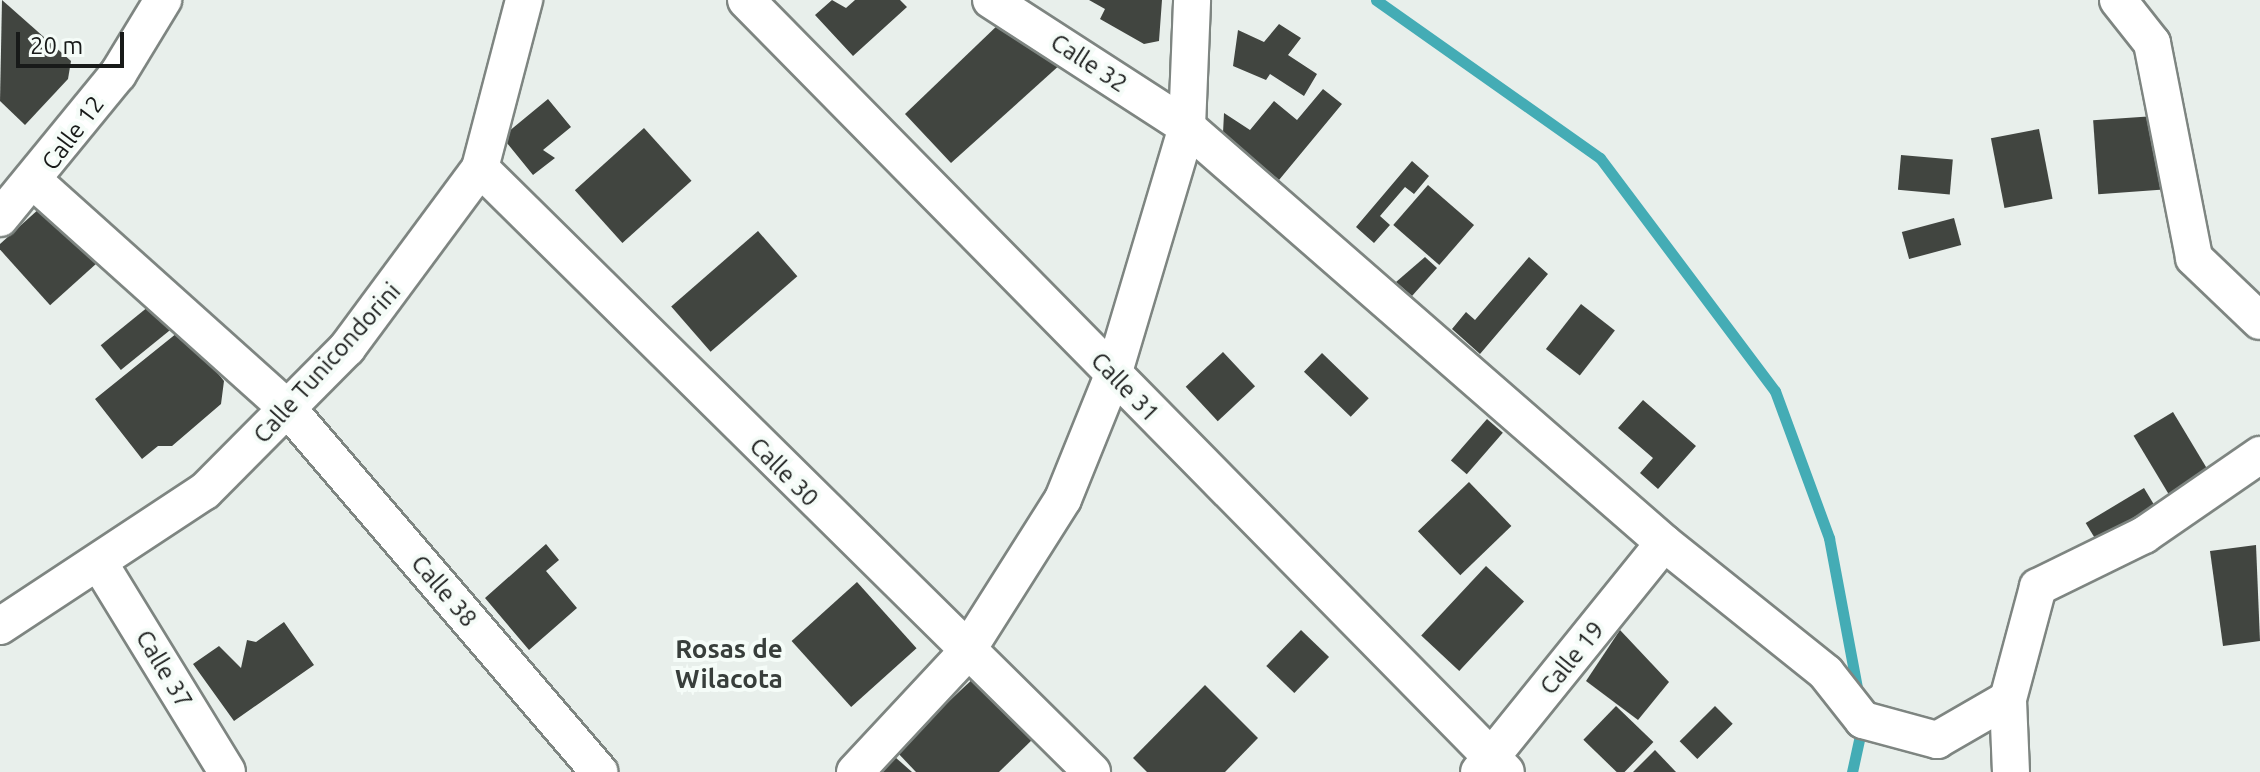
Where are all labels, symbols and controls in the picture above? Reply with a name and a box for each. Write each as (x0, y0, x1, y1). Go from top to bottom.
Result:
scale bar (20, 16, 128, 66)
street label: Calle 32 (1045, 28, 1133, 98)
text: 20 m (30, 32, 83, 59)
street label: Calle 12 (36, 90, 110, 176)
street label: Calle Tunicondorini (247, 277, 407, 449)
street label: Calle 31 (1085, 346, 1165, 428)
street label: Calle 30 (744, 432, 824, 512)
street label: Calle 38 (405, 549, 483, 633)
street label: Calle 19 (1534, 616, 1610, 700)
street label: Calle 37 (130, 625, 198, 713)
district label: Rosas de Wilacota (675, 633, 783, 694)

